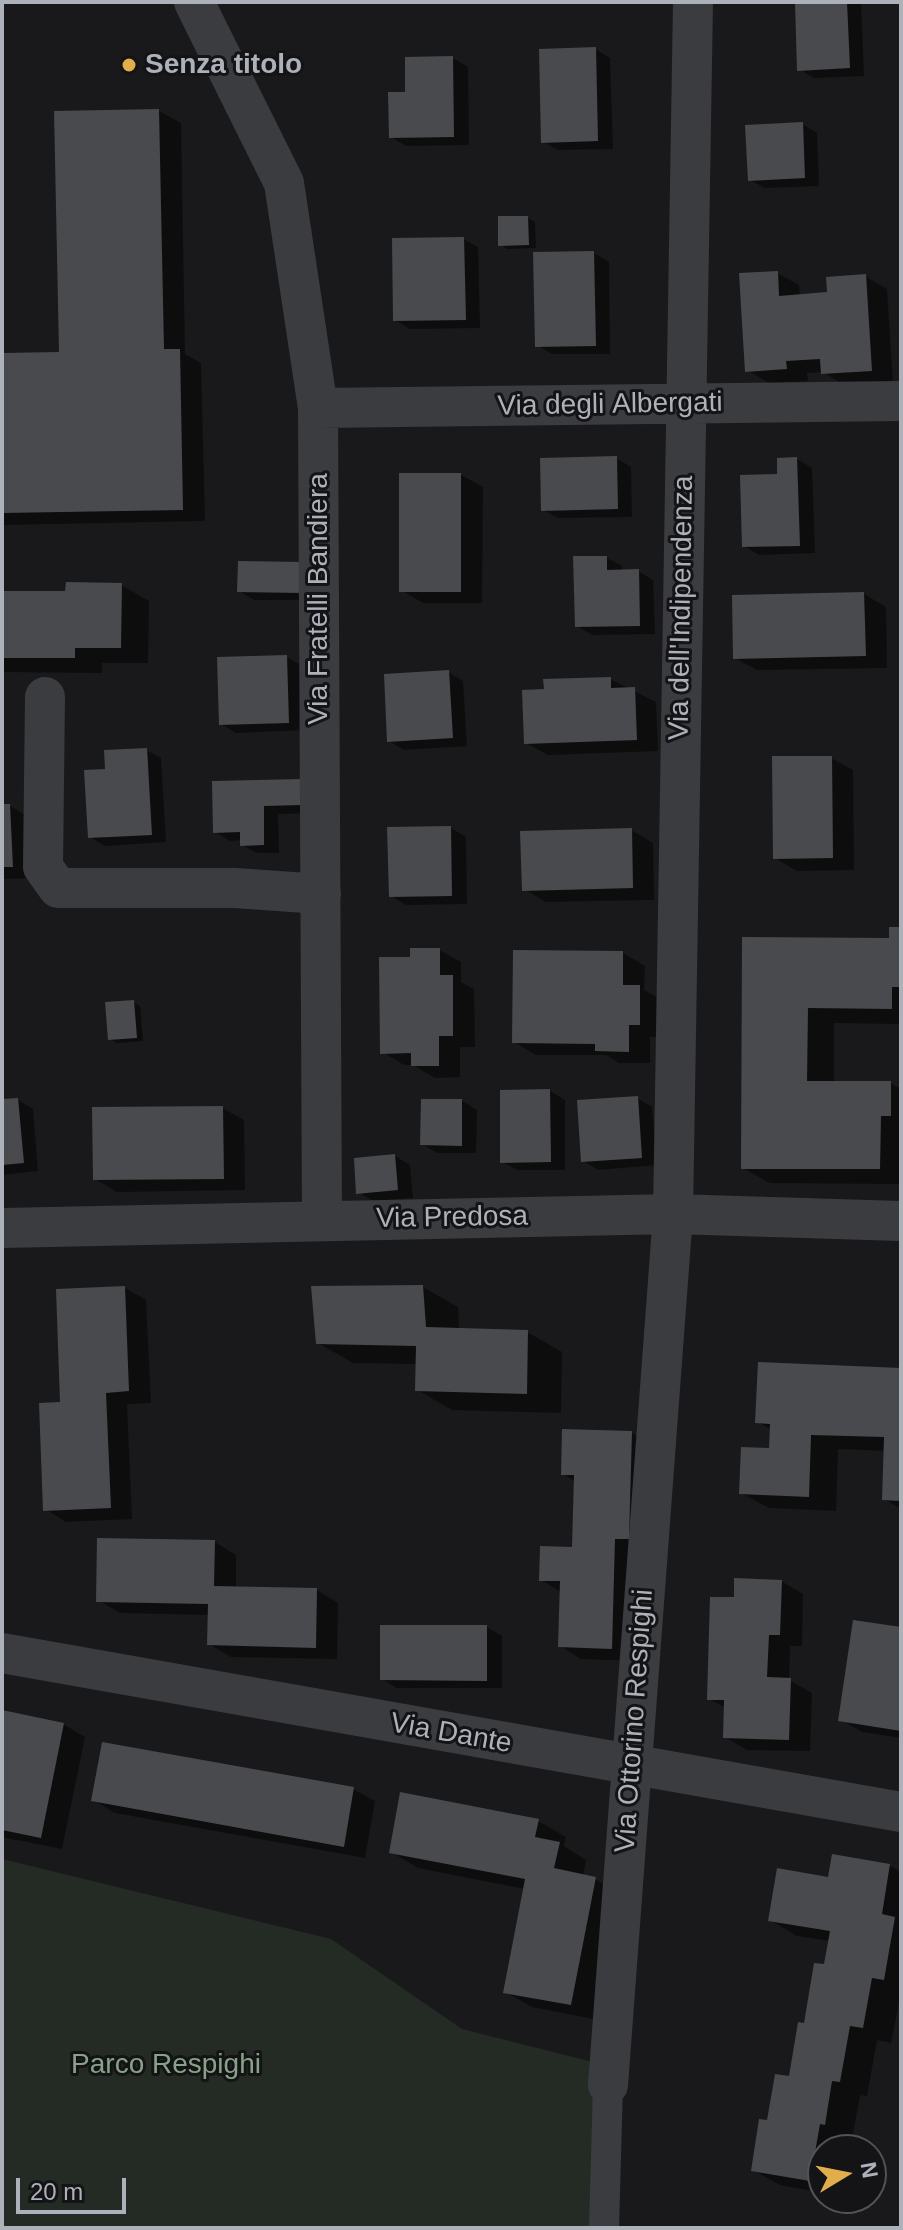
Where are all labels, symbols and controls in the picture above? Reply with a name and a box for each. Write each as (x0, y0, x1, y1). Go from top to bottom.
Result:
place label: Senza titolo (145, 48, 302, 82)
marker: Senza titolo (120, 56, 138, 74)
street label: Via degli Albergati (497, 386, 723, 424)
street label: Via Fratelli Bandiera (302, 473, 336, 725)
street label: Via dell'Indipendenza (663, 475, 701, 741)
street label: Via Predosa (376, 1200, 528, 1236)
street label: Via Ottorino Respighi (609, 1588, 661, 1854)
street label: Via Dante (388, 1707, 514, 1761)
park label: Parco Respighi (71, 2048, 261, 2082)
north arrow (807, 2134, 887, 2214)
text: N (855, 2160, 883, 2180)
scale bar (20, 2162, 130, 2212)
text: 20 m (30, 2178, 83, 2205)

